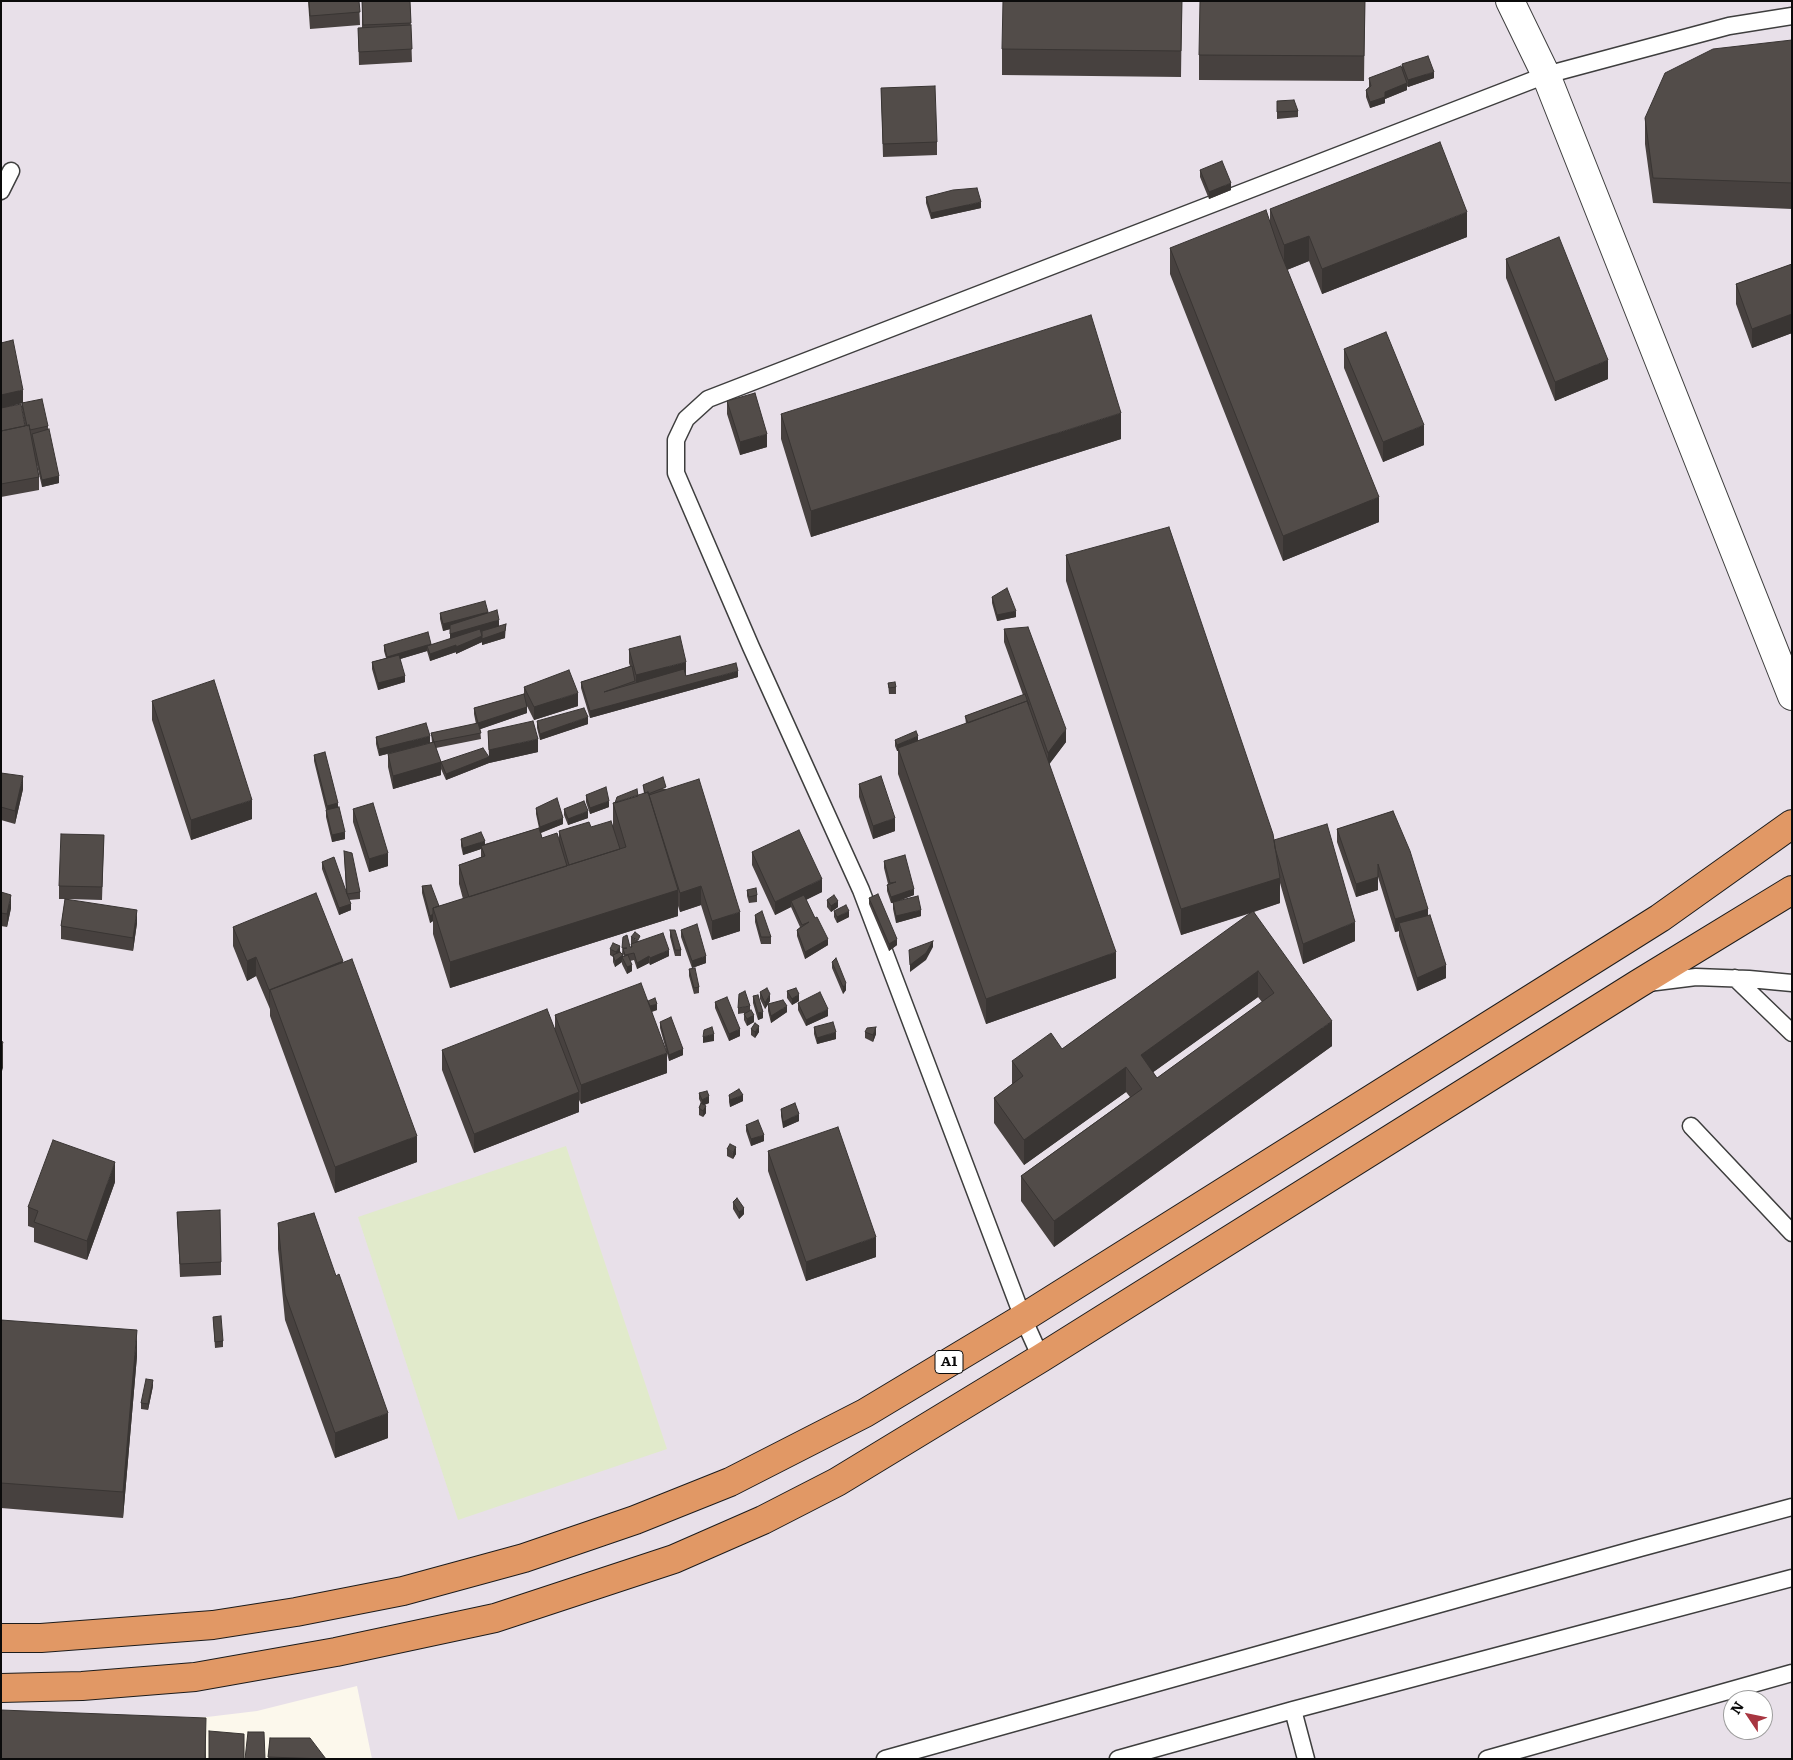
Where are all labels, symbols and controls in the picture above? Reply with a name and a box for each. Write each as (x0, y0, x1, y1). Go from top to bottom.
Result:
road number: A1 (935, 1350, 963, 1374)
north arrow (1723, 1690, 1773, 1740)
text: N (1725, 1697, 1748, 1718)

